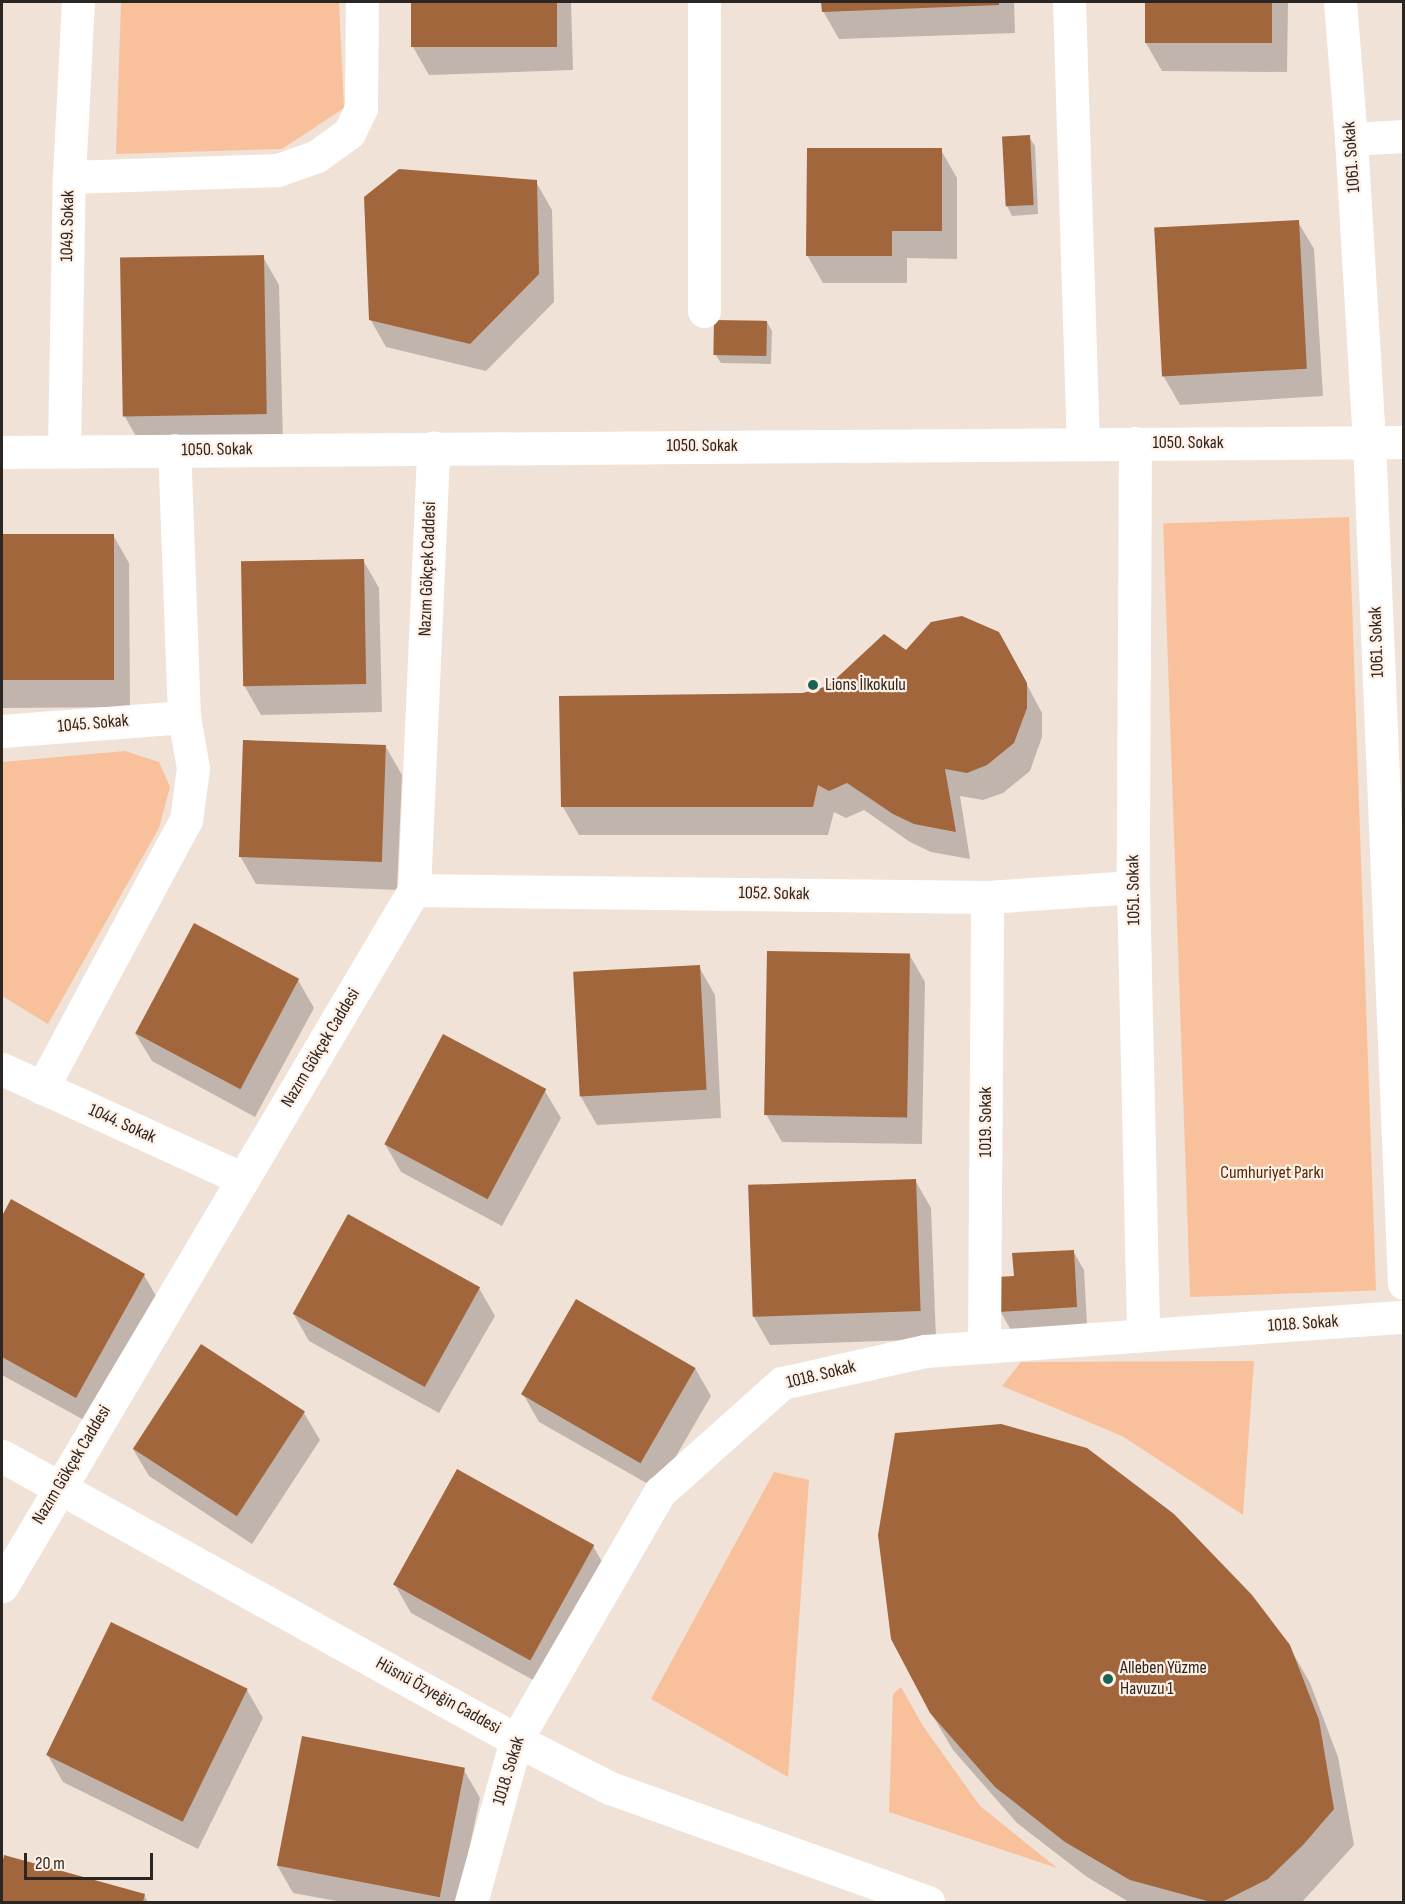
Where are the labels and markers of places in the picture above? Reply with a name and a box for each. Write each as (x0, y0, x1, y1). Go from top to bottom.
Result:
place label: Lions İlkokulu (825, 674, 906, 696)
marker: Lions İlkokulu (806, 678, 820, 692)
place label: Alleben Yüzme Havuzu 1 (1120, 1658, 1207, 1700)
marker: Alleben Yüzme Havuzu 1 (1101, 1672, 1115, 1686)

